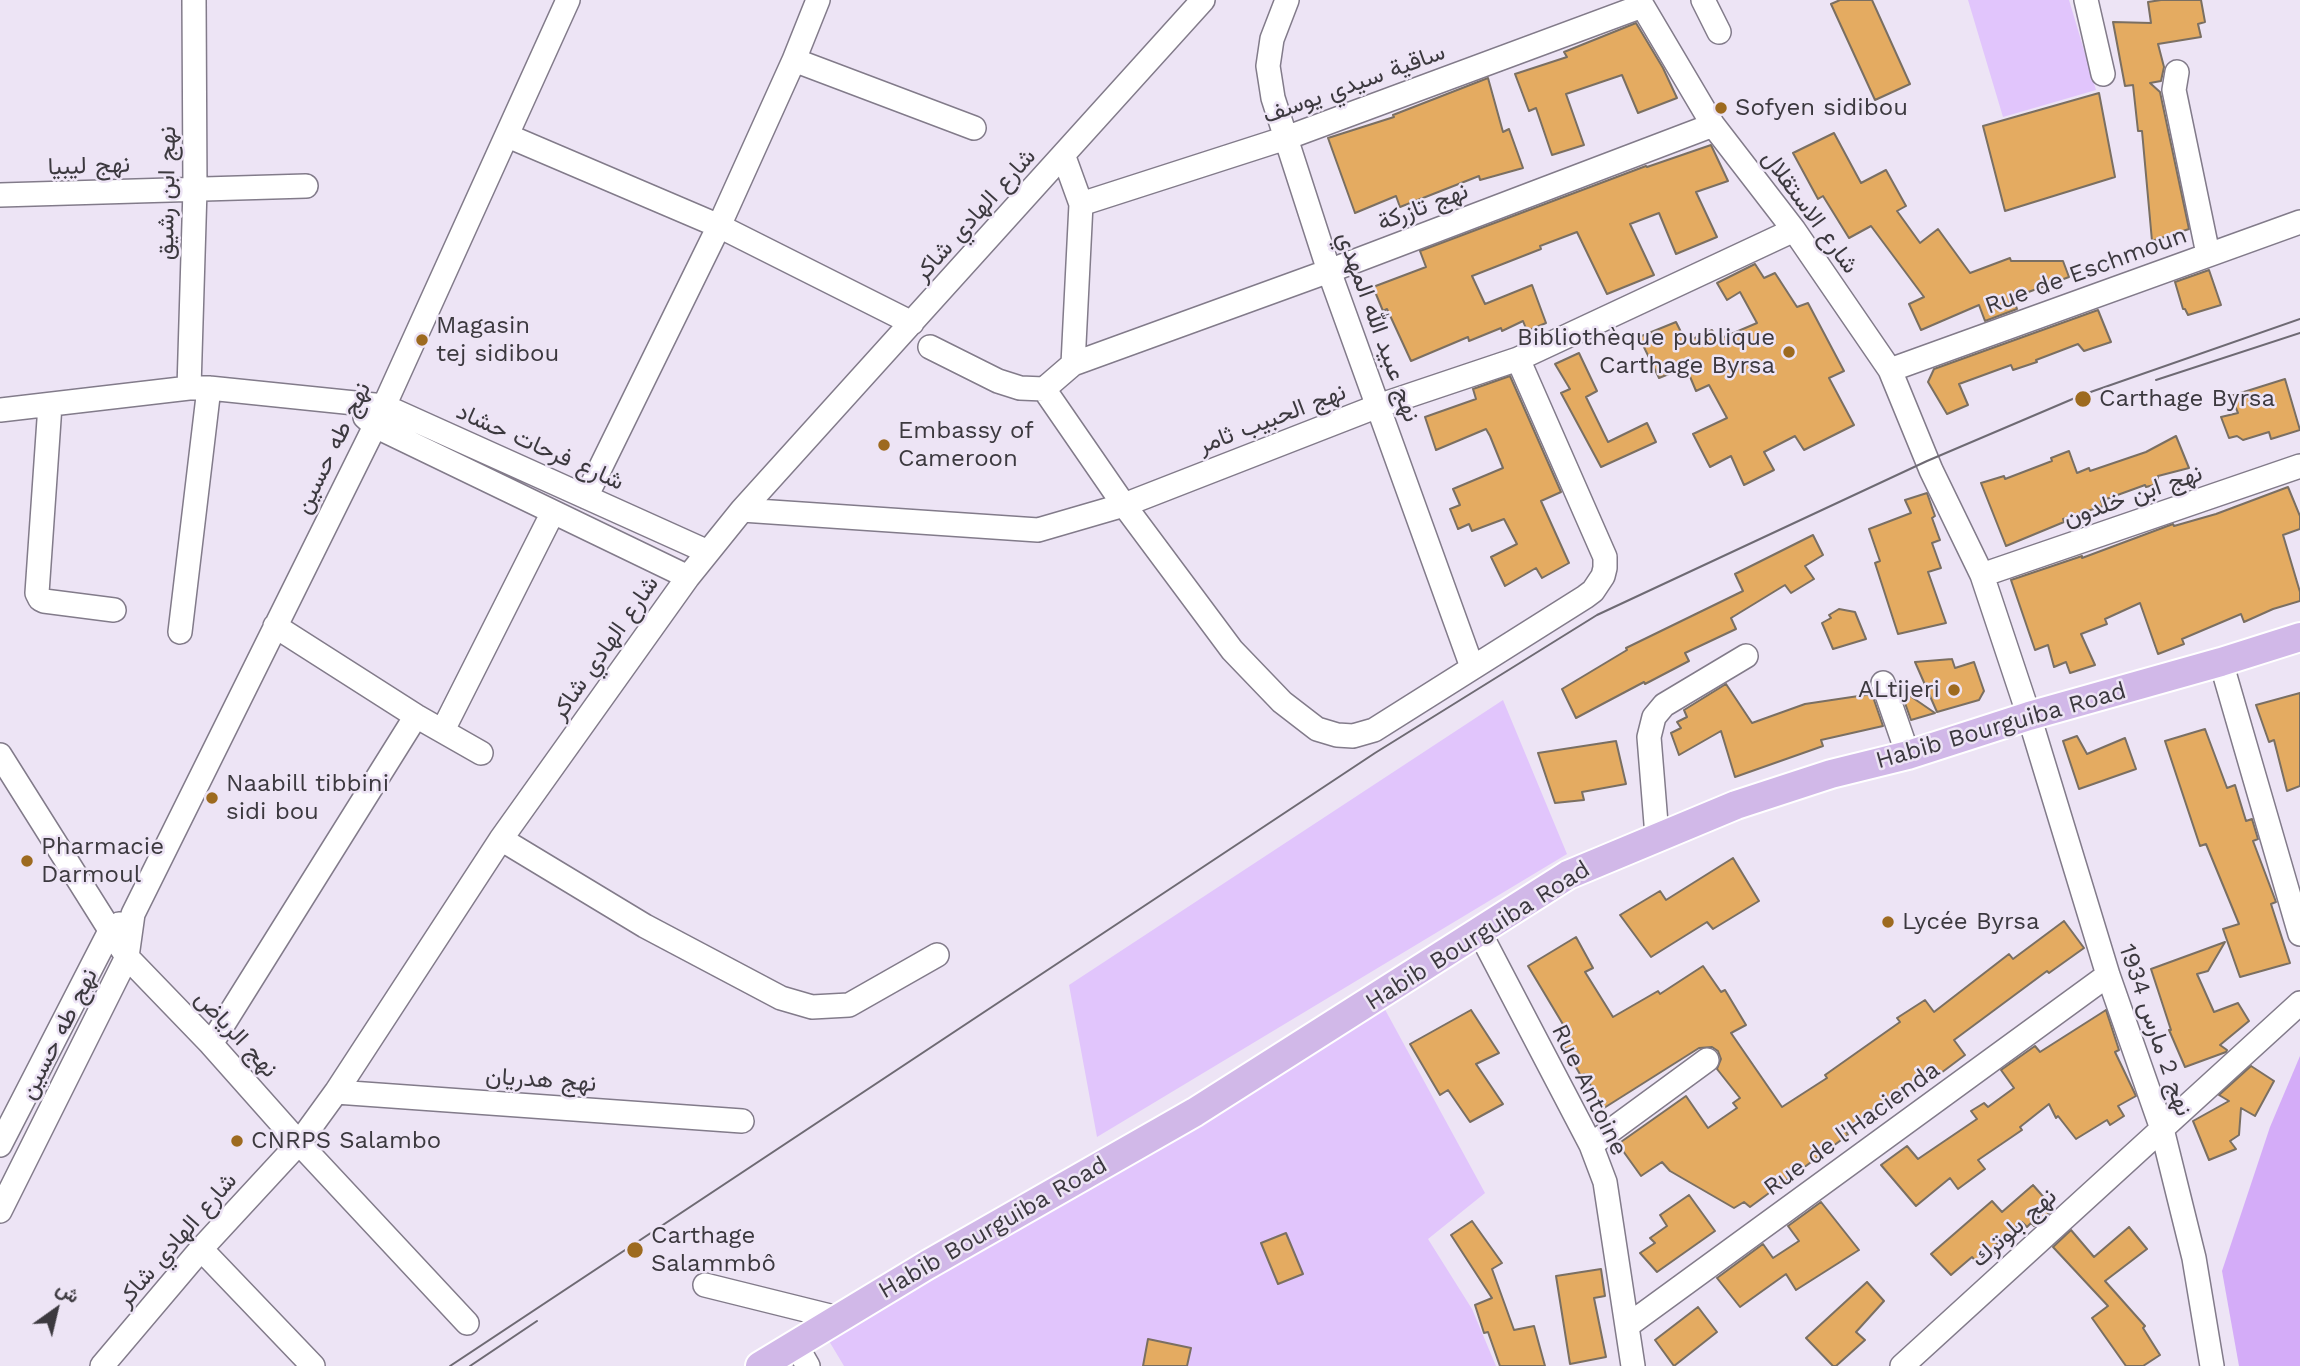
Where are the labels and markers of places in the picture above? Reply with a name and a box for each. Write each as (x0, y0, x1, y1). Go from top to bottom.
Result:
place label: Sofyen sidibou (1735, 94, 1908, 122)
marker: Sofyen sidibou (1713, 100, 1729, 116)
place label: Magasin tej sidibou (436, 312, 559, 368)
place label: Bibliothèque publique Carthage Byrsa (1517, 324, 1775, 380)
marker: Magasin tej sidibou (414, 332, 430, 348)
marker: Bibliothèque publique Carthage Byrsa (1781, 344, 1797, 360)
place label: Carthage Byrsa (2099, 385, 2275, 413)
marker: Carthage Byrsa (2073, 389, 2093, 409)
place label: Embassy of Cameroon (898, 417, 1034, 473)
marker: Embassy of Cameroon (876, 437, 892, 453)
place label: ALtijeri (1858, 676, 1940, 704)
marker: ALtijeri (1946, 682, 1962, 698)
place label: Naabill tibbini sidi bou (226, 770, 389, 826)
marker: Naabill tibbini sidi bou (204, 790, 220, 806)
place label: Pharmacie Darmoul (41, 833, 164, 889)
marker: Pharmacie Darmoul (19, 853, 35, 869)
place label: Lycée Byrsa (1902, 908, 2039, 936)
marker: Lycée Byrsa (1880, 914, 1896, 930)
place label: CNRPS Salambo (251, 1127, 441, 1155)
marker: CNRPS Salambo (229, 1133, 245, 1149)
place label: Carthage Salammbô (651, 1222, 776, 1278)
marker: Carthage Salammbô (625, 1240, 645, 1260)

